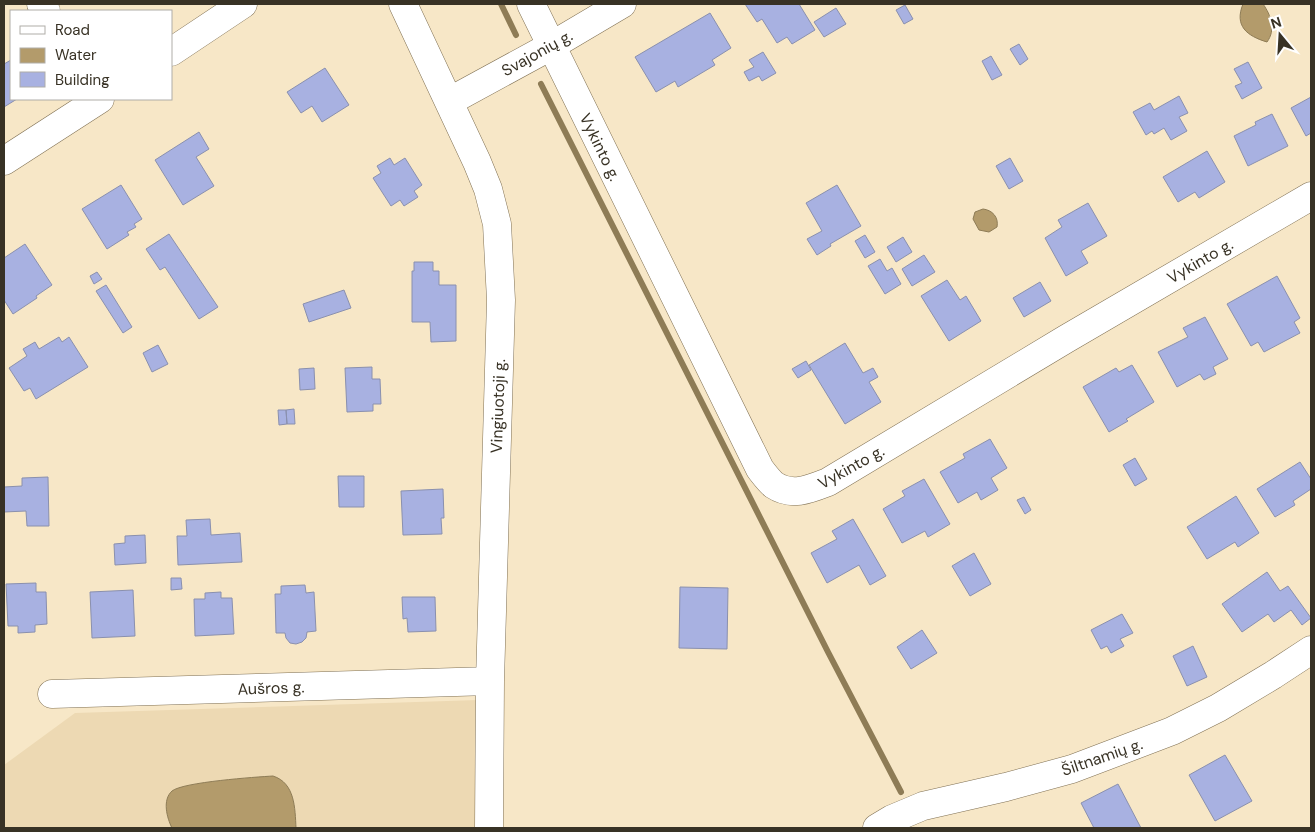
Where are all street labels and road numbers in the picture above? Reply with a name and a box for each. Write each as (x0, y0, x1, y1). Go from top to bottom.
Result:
street label: Svajonių g. (498, 25, 576, 81)
street label: Vykinto g. (575, 110, 625, 184)
street label: Vykinto g. (1163, 234, 1237, 288)
street label: Vingiuotoji g. (486, 358, 510, 454)
street label: Vykinto g. (814, 440, 888, 494)
street label: Aušros g. (237, 676, 305, 700)
street label: Šiltnamių g. (1059, 733, 1145, 781)

